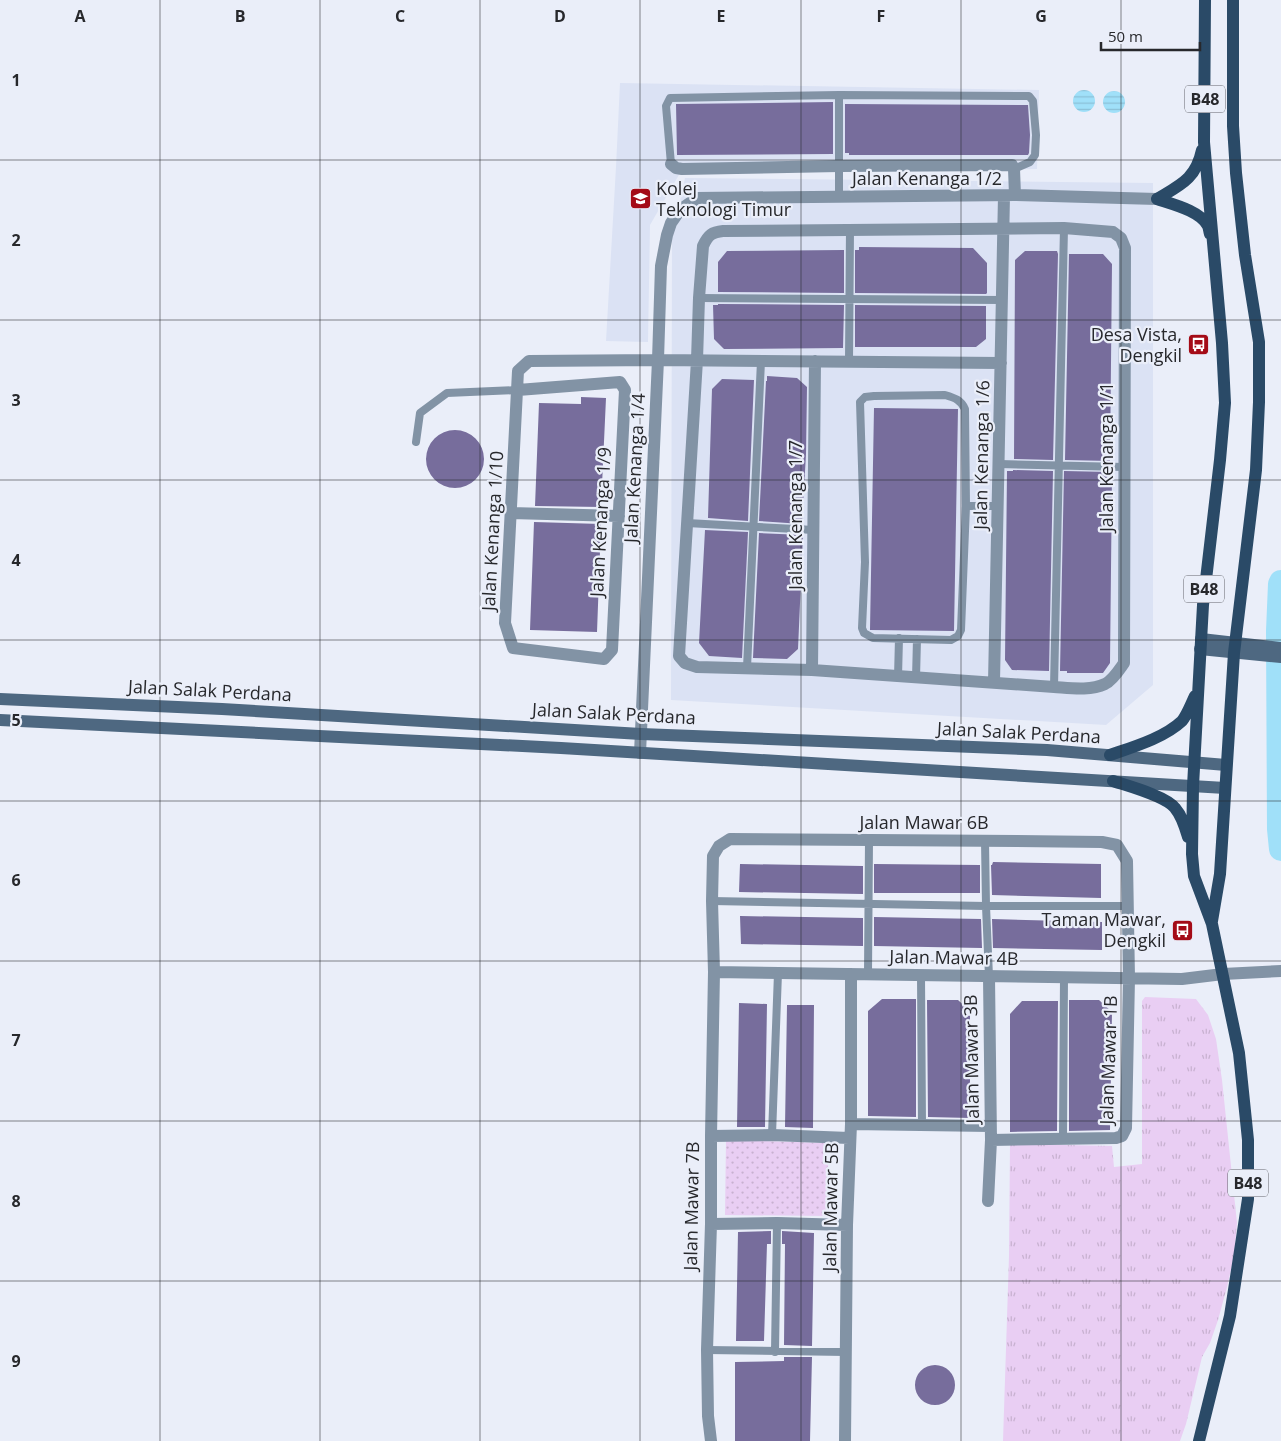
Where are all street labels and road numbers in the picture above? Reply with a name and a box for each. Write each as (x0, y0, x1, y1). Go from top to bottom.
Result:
road number: B48 (1185, 86, 1225, 112)
street label: Jalan Kenanga 1/2 (850, 166, 1002, 190)
street label: Jalan Kenanga 1/6 (968, 380, 994, 532)
street label: Jalan Kenanga 1/1 (1094, 382, 1118, 534)
street label: Jalan Kenanga 1/4 (618, 392, 650, 545)
street label: Jalan Kenanga 1/7 (783, 440, 807, 592)
street label: Jalan Kenanga 1/9 (584, 446, 616, 599)
street label: Jalan Kenanga 1/10 (476, 450, 508, 614)
road number: B48 (1184, 576, 1224, 602)
street label: Jalan Salak Perdana (126, 674, 293, 706)
street label: Jalan Salak Perdana (530, 697, 697, 729)
street label: Jalan Salak Perdana (935, 716, 1102, 748)
street label: Jalan Mawar 6B (857, 810, 989, 834)
street label: Jalan Mawar 4B (887, 944, 1019, 970)
street label: Jalan Mawar 3B (958, 994, 984, 1126)
street label: Jalan Mawar 1B (1094, 995, 1122, 1127)
street label: Jalan Mawar 7B (678, 1141, 704, 1273)
street label: Jalan Mawar 5B (817, 1142, 843, 1274)
road number: B48 (1228, 1170, 1268, 1196)

